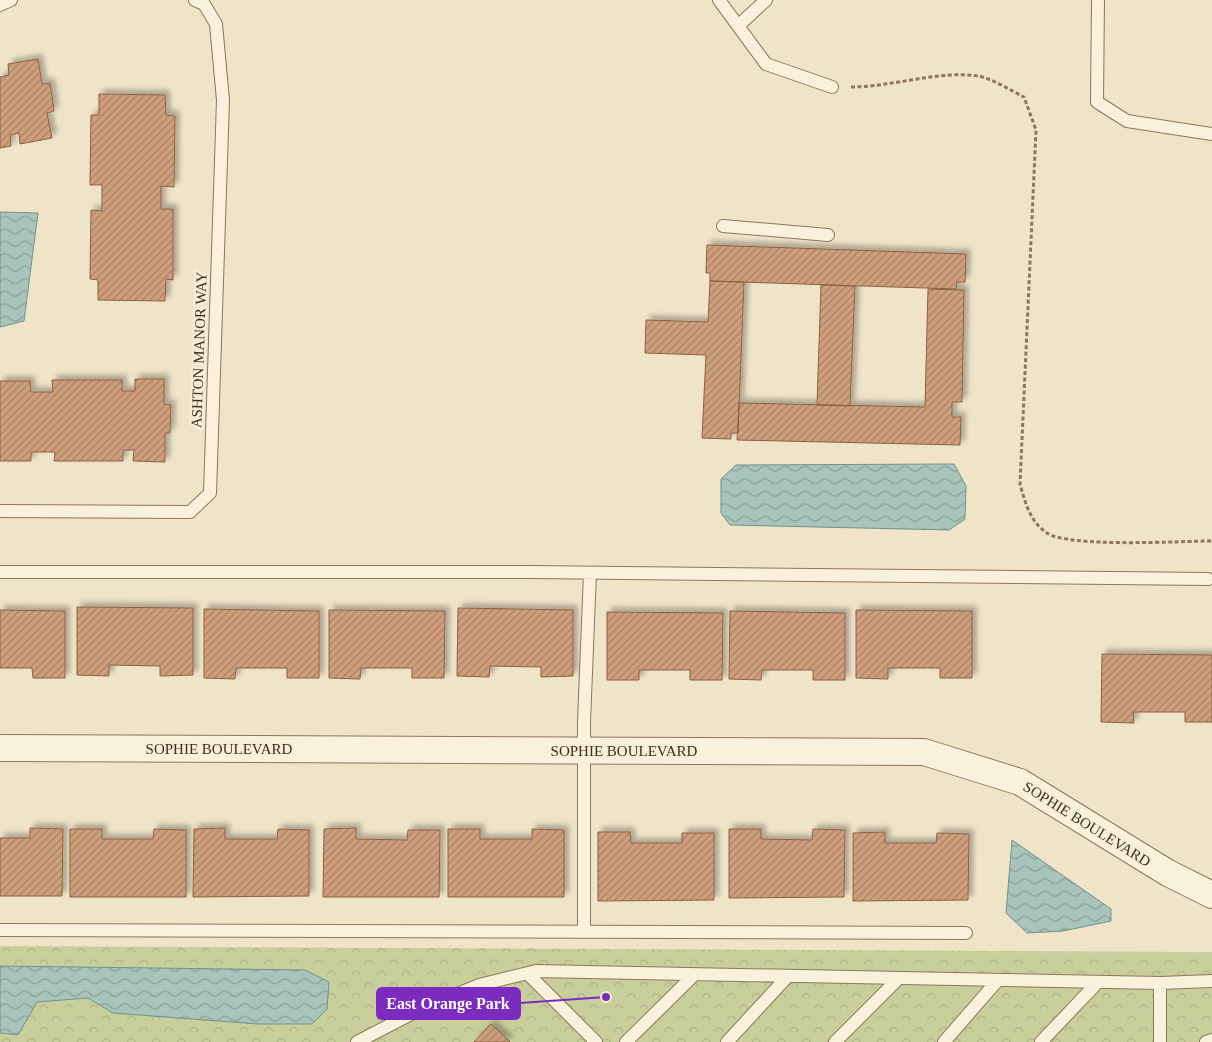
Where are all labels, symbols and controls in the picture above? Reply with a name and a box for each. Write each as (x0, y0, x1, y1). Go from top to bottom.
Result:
street label: ASHTON MANOR WAY (188, 271, 210, 428)
street label: SOPHIE BOULEVARD (146, 741, 293, 757)
street label: SOPHIE BOULEVARD (551, 743, 698, 759)
street label: SOPHIE BOULEVARD (1021, 778, 1154, 870)
callout: East Orange Park (377, 988, 520, 1019)
text: East Orange Park (386, 995, 510, 1013)

